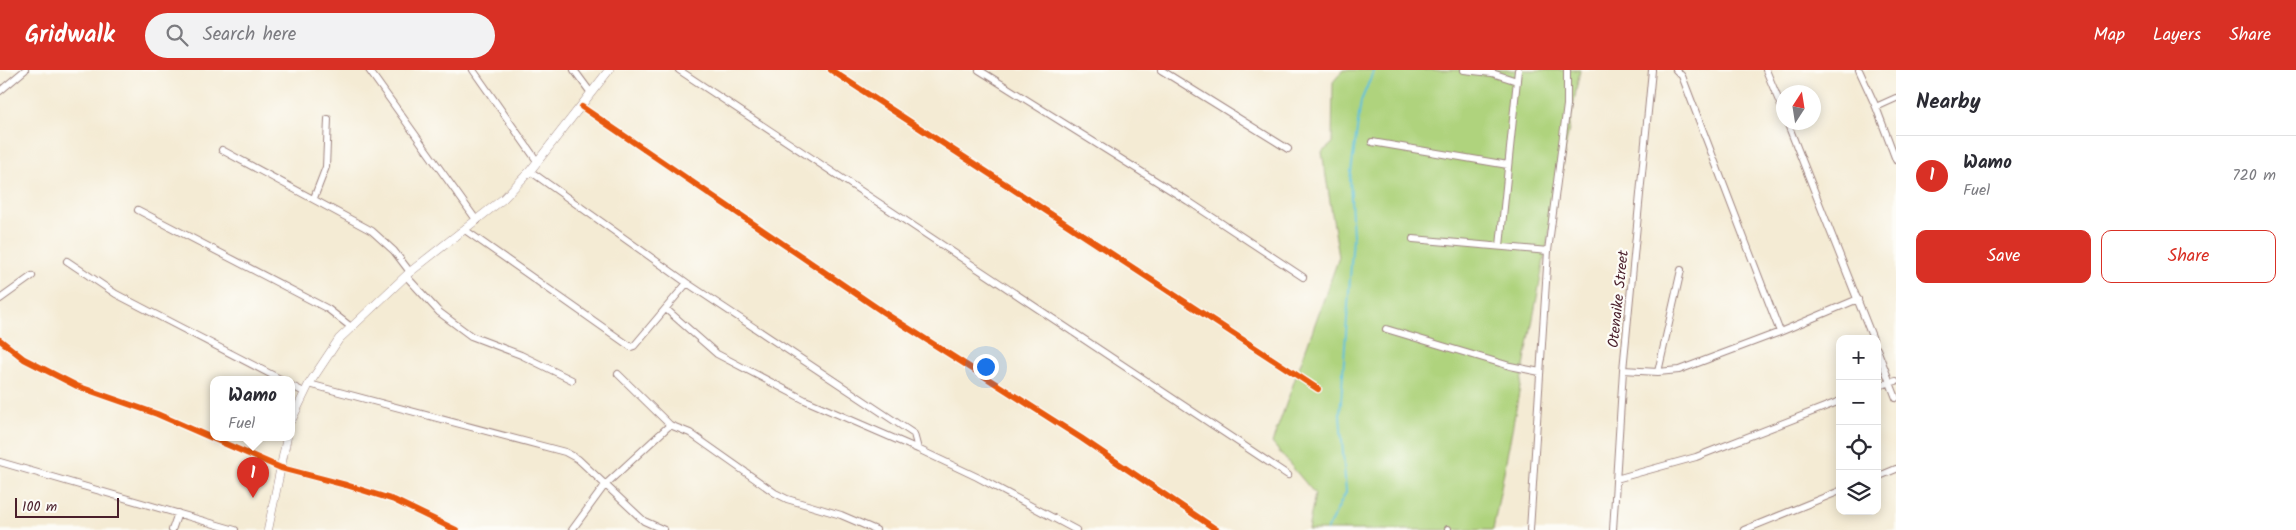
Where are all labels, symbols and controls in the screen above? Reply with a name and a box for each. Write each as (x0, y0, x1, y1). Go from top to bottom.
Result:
search box (145, 13, 495, 58)
text: Gridwalk (25, 16, 115, 55)
text: Search here (203, 20, 296, 50)
icon: search (163, 21, 191, 49)
text: Map (2094, 21, 2125, 50)
text: Layers (2153, 21, 2201, 50)
text: Share (2229, 21, 2271, 50)
north arrow (1776, 85, 1821, 130)
text: Nearby (1916, 86, 1981, 119)
text: Wamo (1963, 148, 2012, 178)
text: 1 (1930, 163, 1934, 188)
text: 720 m (2232, 163, 2276, 188)
text: Fuel (1963, 178, 1990, 203)
button: Save (1916, 230, 2091, 283)
button: Share (2101, 230, 2276, 283)
street label: Otenaike Street (1602, 249, 1636, 349)
map controls (1836, 335, 1881, 515)
button: + (1836, 335, 1881, 380)
your location (973, 354, 999, 380)
popup (210, 376, 295, 441)
button: − (1836, 380, 1881, 425)
text: Wamo (228, 381, 277, 411)
text: Fuel (228, 411, 255, 436)
button: locate (1836, 425, 1881, 470)
pin: 1 (237, 457, 269, 498)
button: layers (1836, 470, 1881, 515)
scale bar (15, 495, 119, 518)
text: 100 m (22, 496, 57, 518)

